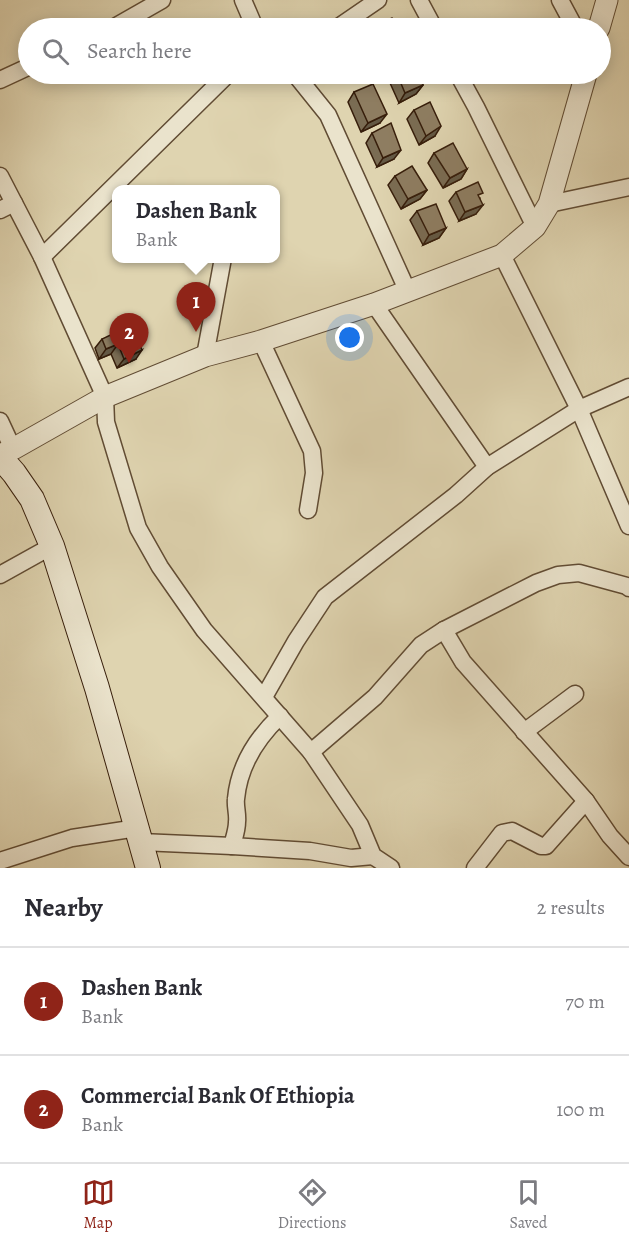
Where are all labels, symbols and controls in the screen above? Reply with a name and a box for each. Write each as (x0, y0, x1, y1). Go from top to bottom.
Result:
search box (18, 18, 611, 84)
icon: search (39, 35, 72, 68)
text: Search here (87, 36, 192, 66)
popup (112, 185, 280, 263)
text: Dashen Bank (135, 196, 257, 226)
text: Bank (135, 226, 178, 253)
pin: 1 (176, 282, 216, 332)
pin: 2 (110, 314, 148, 363)
your location (335, 323, 364, 352)
text: Nearby (24, 890, 103, 925)
text: 2 results (537, 894, 605, 921)
text: Dashen Bank (81, 973, 202, 1003)
text: 1 (40, 988, 47, 1015)
text: 70 m (565, 988, 605, 1015)
text: Bank (81, 1003, 123, 1030)
text: Commercial Bank Of Ethiopia (81, 1081, 355, 1111)
text: 2 (39, 1096, 48, 1123)
text: 100 m (556, 1096, 605, 1123)
text: Bank (81, 1111, 123, 1138)
tab: Map (82, 1176, 115, 1234)
tab: Directions (278, 1176, 346, 1234)
tab: Saved (509, 1176, 547, 1234)

